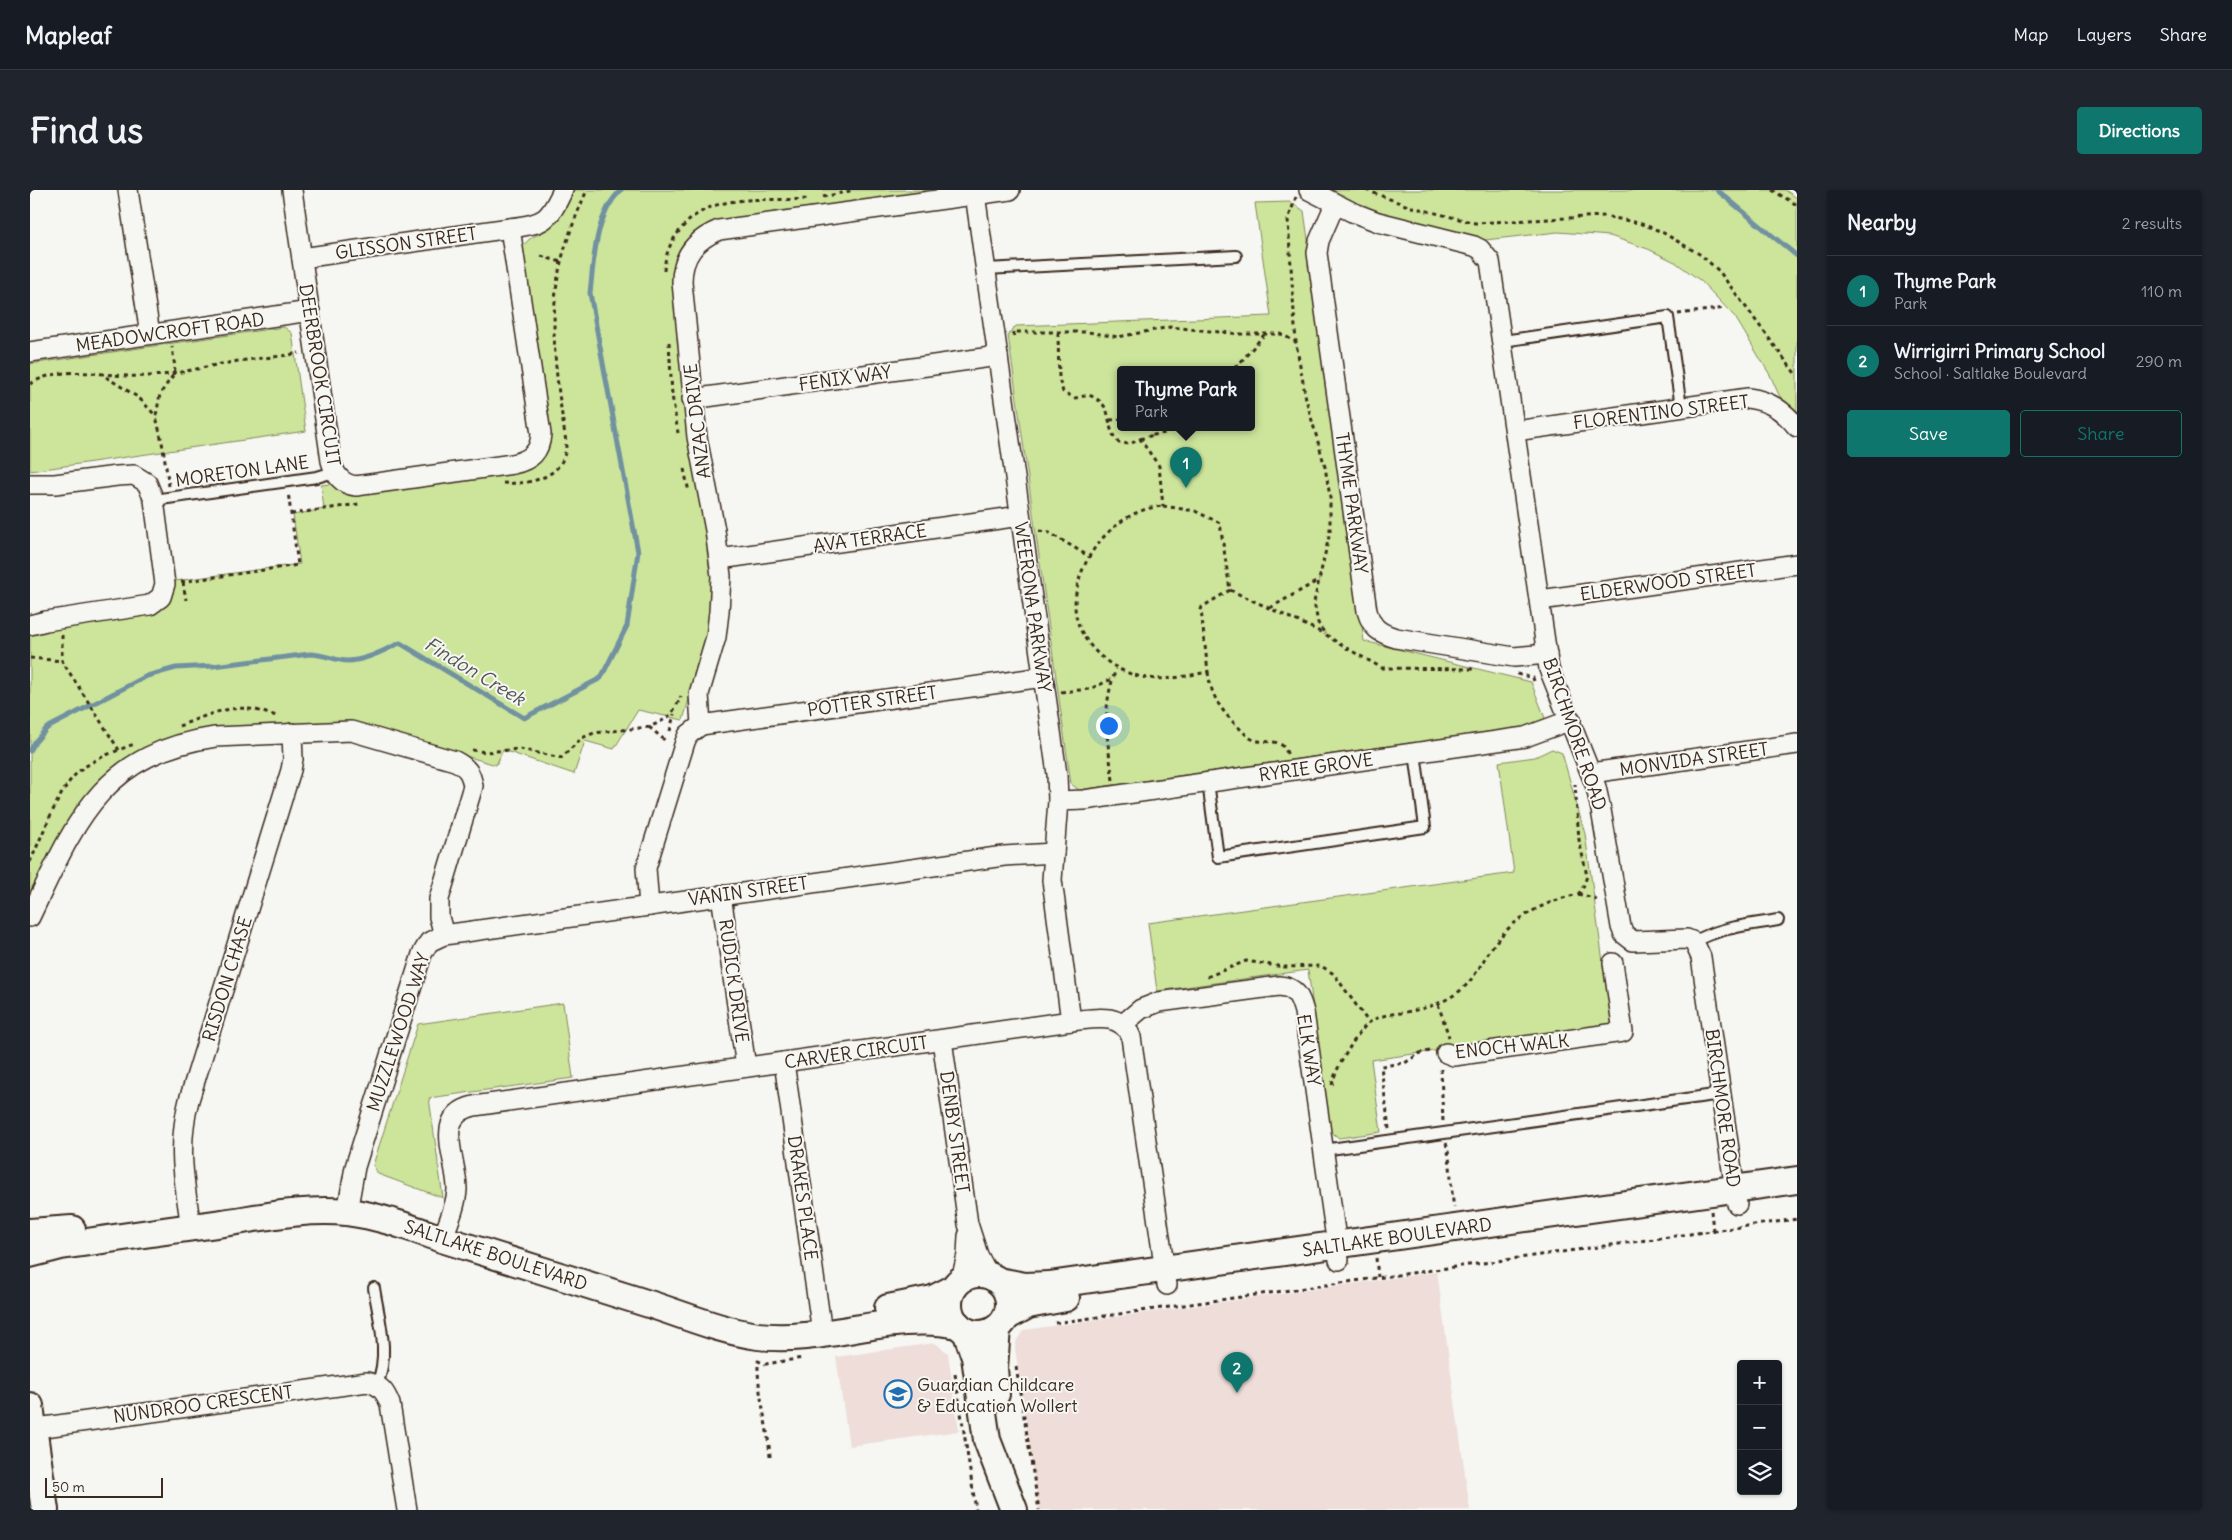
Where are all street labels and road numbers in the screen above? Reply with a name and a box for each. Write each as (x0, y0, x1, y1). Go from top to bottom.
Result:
street label: GLISSON STREET (334, 222, 478, 264)
street label: DEERBROOK CIRCUIT (294, 282, 346, 468)
street label: MEADOWCROFT ROAD (74, 307, 266, 357)
street label: FENIX WAY (797, 360, 893, 396)
street label: ANZAC DRIVE (679, 362, 715, 480)
street label: FLORENTINO STREET (1572, 390, 1750, 434)
street label: THYME PARKWAY (1331, 431, 1373, 575)
street label: MORETON LANE (174, 450, 310, 492)
street label: AVA TERRACE (812, 519, 928, 557)
street label: WEERONA PARKWAY (1010, 520, 1056, 694)
street label: ELDERWOOD STREET (1578, 558, 1758, 606)
street label: BIRCHMORE ROAD (1538, 655, 1612, 813)
street label: POTTER STREET (806, 681, 938, 721)
street label: MONVIDA STREET (1618, 737, 1770, 781)
street label: RYRIE GROVE (1257, 748, 1375, 786)
street label: VANIN STREET (687, 871, 809, 911)
street label: RISDON CHASE (197, 914, 257, 1044)
street label: RUDICK DRIVE (714, 918, 754, 1044)
street label: MUZZLEWOOD WAY (361, 950, 435, 1114)
street label: ELK WAY (1292, 1012, 1326, 1088)
street label: BIRCHMORE ROAD (1700, 1027, 1746, 1189)
street label: ENOCH WALK (1454, 1029, 1570, 1063)
street label: CARVER CIRCUIT (783, 1031, 929, 1073)
street label: DENBY STREET (935, 1070, 975, 1194)
street label: DRAKES PLACE (783, 1134, 823, 1262)
street label: SALTLAKE BOULEVARD (1301, 1212, 1493, 1262)
street label: SALTLAKE BOULEVARD (402, 1215, 590, 1295)
street label: NUNDROO CRESCENT (112, 1380, 294, 1428)

